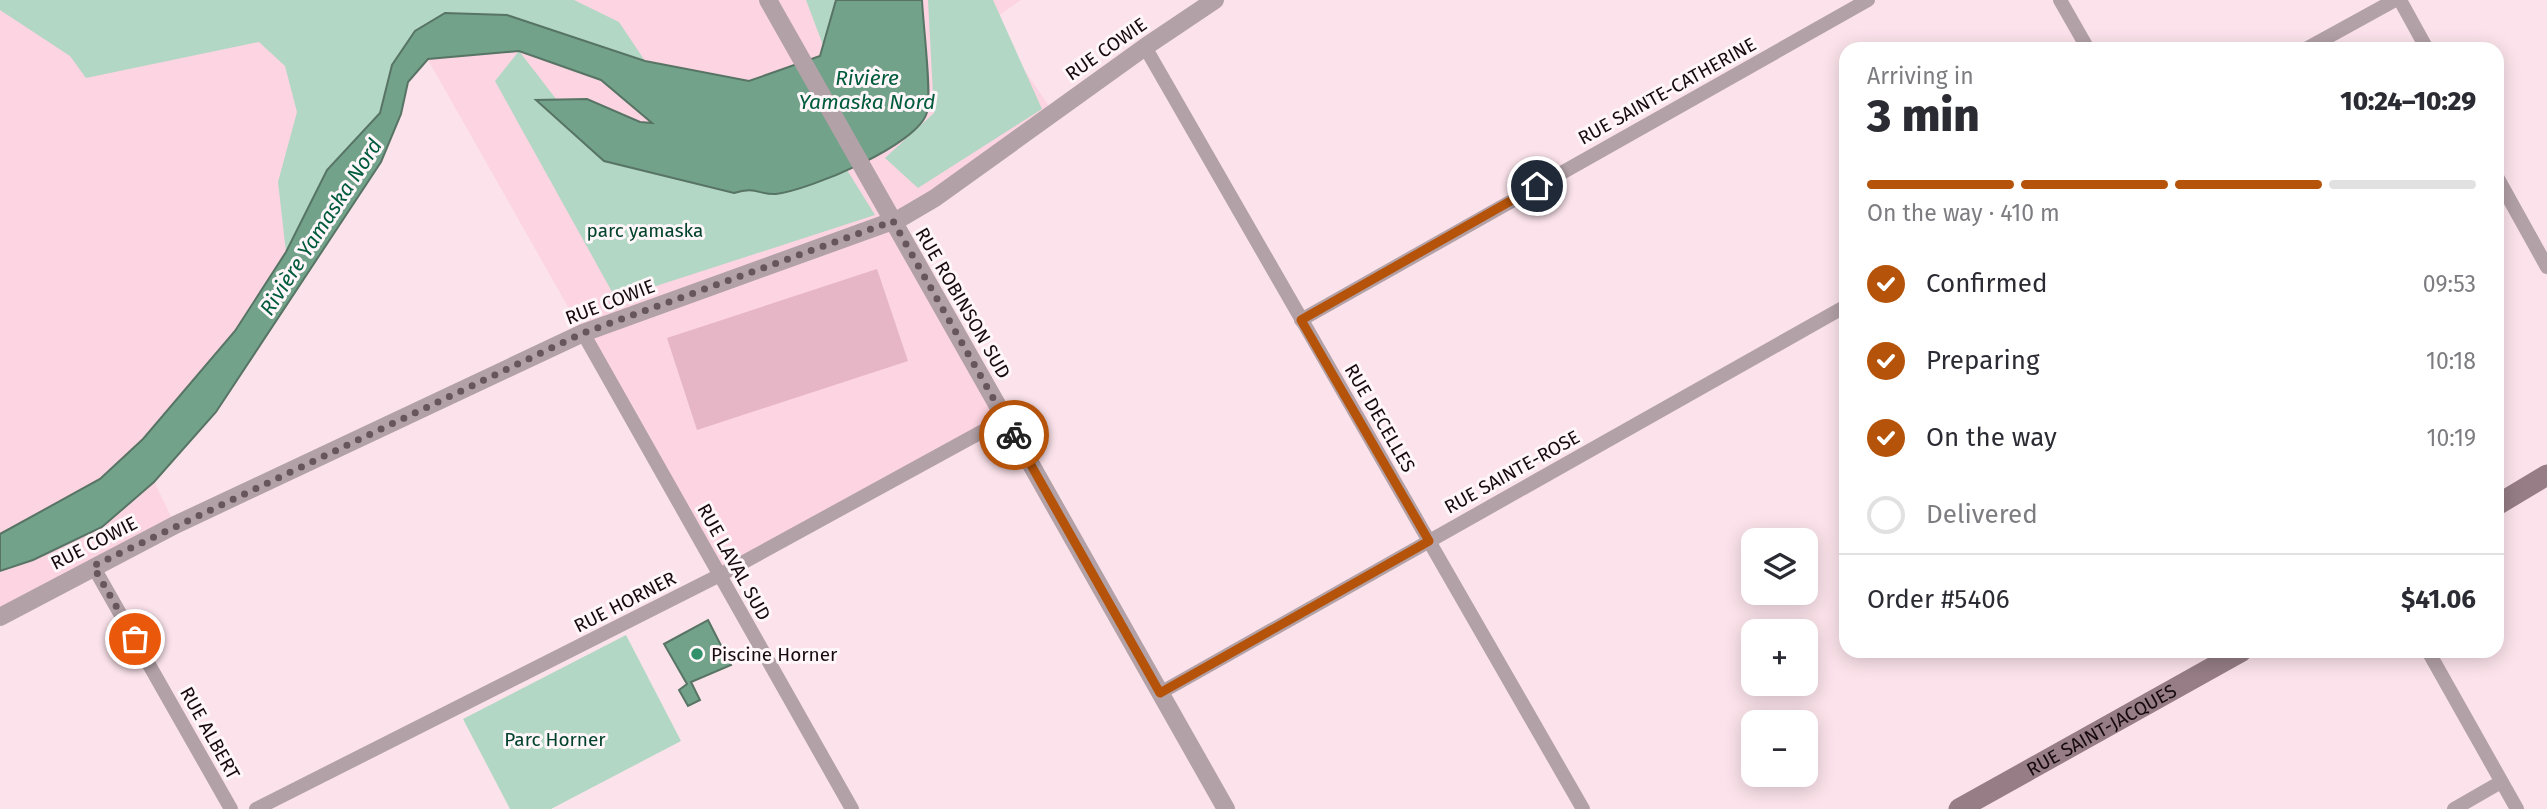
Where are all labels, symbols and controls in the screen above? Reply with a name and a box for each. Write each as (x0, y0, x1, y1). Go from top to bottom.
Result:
street label: RUE COWIE (1061, 13, 1151, 85)
street label: RUE SAINTE-CATHERINE (1574, 32, 1760, 150)
text: Arriving in (1867, 62, 1974, 90)
water label: Rivière Yamaska Nord (799, 65, 935, 115)
text: 10:24–10:29 (2340, 86, 2476, 117)
text: 3 min (1867, 88, 1980, 143)
water label: Rivière Yamaska Nord (254, 134, 388, 320)
pin (1507, 156, 1567, 216)
icon: home (1518, 167, 1556, 205)
text: On the way · 410 m (1867, 199, 2060, 227)
park label: parc yamaska (587, 219, 703, 242)
street label: RUE ROBINSON SUD (910, 223, 1016, 383)
icon: check (1867, 265, 1905, 303)
text: Confirmed (1926, 268, 2047, 299)
text: 09:53 (2423, 270, 2476, 298)
street label: RUE COWIE (562, 274, 658, 330)
icon: check (1867, 342, 1905, 380)
text: Preparing (1926, 345, 2039, 376)
text: 10:18 (2426, 347, 2476, 375)
street label: RUE DECELLES (1340, 360, 1420, 476)
courier (979, 400, 1049, 470)
icon: bike (995, 416, 1033, 454)
icon: check (1867, 419, 1905, 457)
text: On the way (1926, 422, 2057, 453)
text: 10:19 (2427, 424, 2476, 452)
street label: RUE SAINTE-ROSE (1440, 425, 1584, 519)
text: Delivered (1926, 499, 2038, 530)
street label: RUE LAVAL SUD (692, 500, 776, 624)
street label: RUE COWIE (47, 511, 141, 575)
map controls (1741, 528, 1818, 787)
button: layers (1741, 528, 1818, 605)
street label: RUE HORNER (570, 566, 680, 638)
text: Order #5406 (1867, 584, 2010, 615)
text: $41.06 (2401, 584, 2476, 615)
pin (105, 609, 165, 669)
button: + (1741, 619, 1818, 696)
icon: bag (116, 620, 154, 658)
place label: Piscine Horner (711, 643, 838, 666)
marker: Piscine Horner (689, 646, 705, 662)
street label: RUE SAINT-JACQUES (2022, 679, 2180, 781)
street label: RUE ALBERT (175, 683, 245, 783)
button: − (1741, 710, 1818, 787)
park label: Parc Horner (504, 728, 606, 751)

